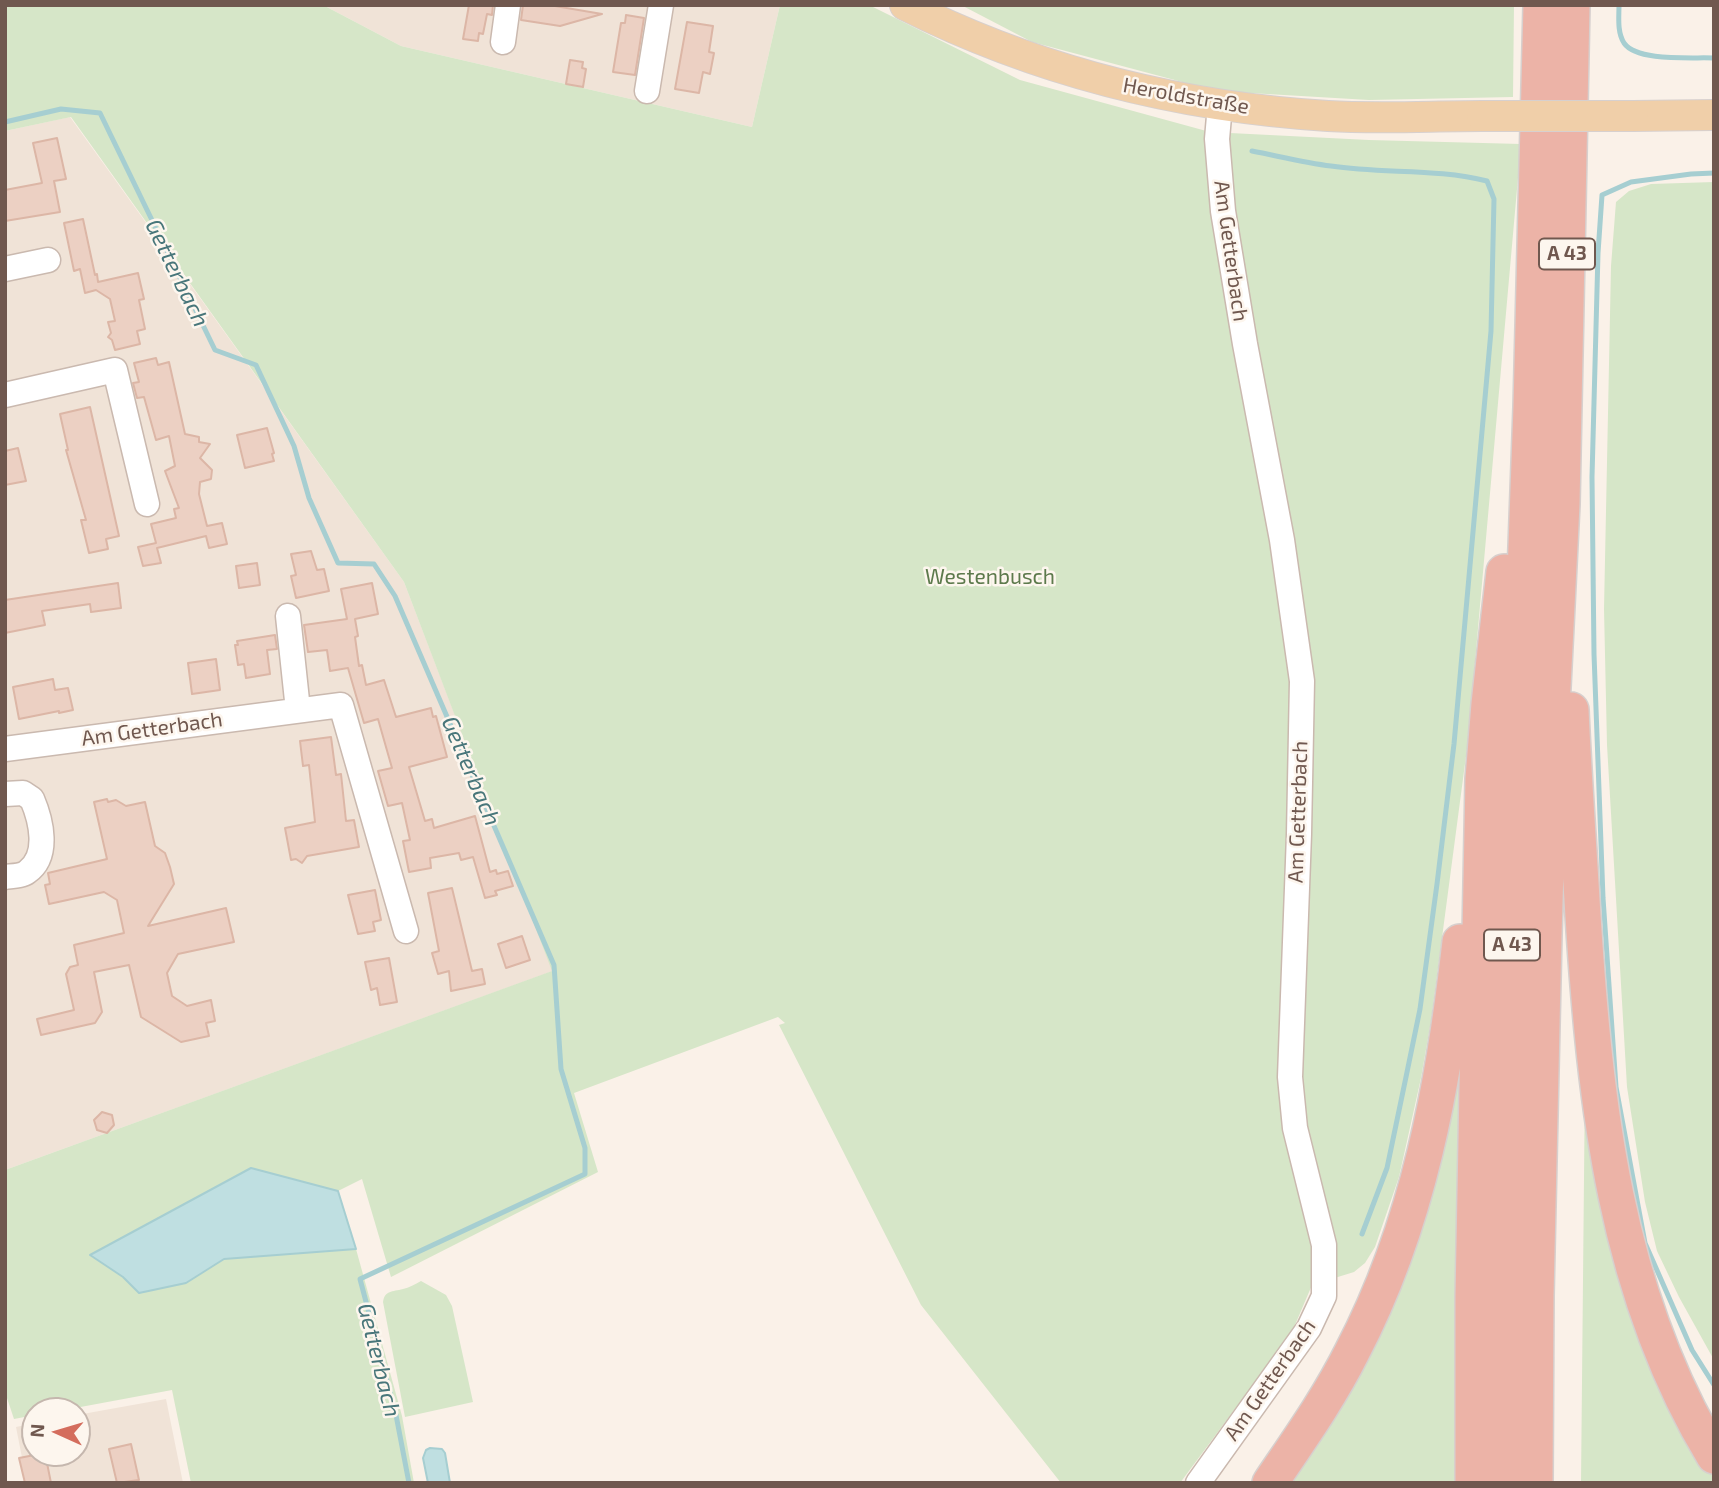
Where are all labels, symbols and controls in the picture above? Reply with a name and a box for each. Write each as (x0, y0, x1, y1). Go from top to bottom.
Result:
street label: Heroldstraße (1121, 73, 1251, 119)
street label: Am Getterbach (1209, 179, 1253, 323)
water label: Getterbach (139, 215, 215, 331)
road number: A 43 (1539, 238, 1595, 270)
park label: Westenbusch (925, 564, 1055, 590)
street label: Am Getterbach (80, 707, 224, 751)
water label: Getterbach (436, 712, 506, 830)
street label: Am Getterbach (1283, 740, 1313, 884)
road number: A 43 (1484, 930, 1540, 960)
water label: Getterbach (352, 1300, 406, 1420)
street label: Am Getterbach (1219, 1315, 1321, 1445)
north arrow (21, 1397, 91, 1467)
text: N (25, 1423, 48, 1438)

